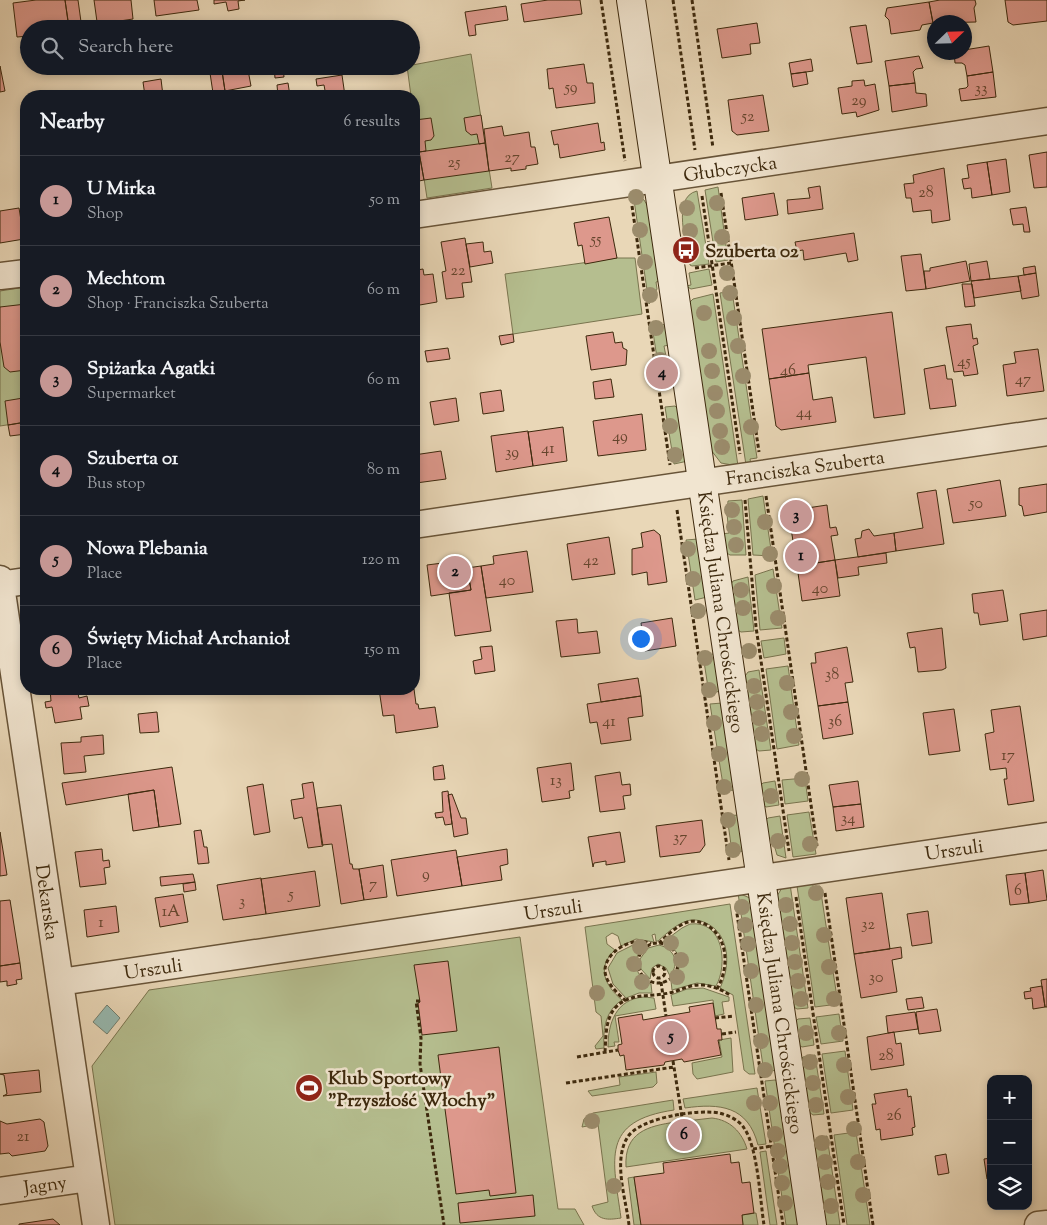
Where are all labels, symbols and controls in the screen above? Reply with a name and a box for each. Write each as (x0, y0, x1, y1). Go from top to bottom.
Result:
north arrow (927, 15, 972, 60)
search box (20, 20, 420, 75)
icon: search (38, 34, 66, 62)
text: Search here (78, 34, 173, 61)
house number: 59 (563, 77, 578, 100)
house number: 33 (975, 78, 987, 101)
house number: 29 (851, 90, 867, 113)
house number: 52 (741, 106, 755, 129)
text: Nearby (40, 108, 105, 138)
text: 6 results (344, 111, 400, 134)
house number: 27 (504, 147, 520, 170)
street label: Głubczycka (682, 150, 779, 190)
house number: 25 (448, 152, 461, 175)
text: U Mirka (87, 176, 155, 203)
house number: 28 (918, 182, 934, 205)
text: 1 (53, 189, 59, 212)
text: 50 m (369, 189, 400, 212)
text: Shop (87, 203, 123, 226)
house number: 55 (589, 229, 602, 252)
bus stop icon: Szuberta 02 (671, 235, 701, 265)
place label: Szuberta 02 (705, 239, 799, 266)
house number: 22 (451, 260, 466, 283)
text: Mechtom (87, 266, 165, 293)
text: 2 (52, 279, 60, 302)
text: 60 m (367, 279, 400, 302)
text: Shop · Franciszka Szuberta (87, 293, 269, 316)
house number: 45 (957, 351, 971, 374)
pin: 4 (646, 354, 678, 392)
text: Spiżarka Agatki (87, 356, 215, 383)
house number: 46 (780, 360, 796, 383)
text: 3 (53, 369, 59, 392)
text: 60 m (367, 369, 400, 392)
house number: 47 (1015, 369, 1031, 392)
text: Supermarket (87, 383, 176, 406)
house number: 44 (796, 402, 812, 425)
house number: 49 (612, 426, 628, 449)
house number: 41 (541, 438, 555, 461)
house number: 39 (505, 442, 519, 465)
street label: Franciszka Szuberta (724, 445, 887, 494)
text: Szuberta 01 (87, 446, 178, 473)
text: 4 (52, 459, 60, 482)
text: 80 m (367, 459, 400, 482)
text: Bus stop (87, 473, 145, 496)
street label: Księdza Juliana Chrościckiego (689, 490, 750, 735)
house number: 50 (968, 493, 983, 516)
pin: 3 (780, 497, 812, 535)
text: Nowa Plebania (87, 536, 208, 563)
pin: 1 (785, 537, 817, 575)
text: 5 (53, 549, 59, 572)
text: 120 m (362, 549, 400, 572)
house number: 42 (583, 550, 599, 573)
pin: 2 (439, 553, 471, 591)
text: Place (87, 563, 122, 586)
house number: 40 (499, 570, 515, 593)
house number: 40 (812, 578, 828, 601)
text: Święty Michał Archanioł (87, 626, 290, 653)
your location (628, 626, 654, 652)
text: 6 (52, 639, 60, 662)
text: 150 m (364, 639, 400, 662)
text: Place (87, 653, 122, 676)
house number: 38 (825, 664, 839, 687)
house number: 41 (602, 711, 616, 734)
house number: 36 (828, 711, 842, 734)
house number: 17 (1001, 745, 1015, 768)
house number: 13 (550, 770, 562, 793)
house number: 34 (841, 808, 855, 831)
house number: 37 (673, 827, 687, 850)
street label: Urszuli (923, 834, 985, 869)
street label: Dekarska (27, 863, 64, 942)
house number: 9 (422, 864, 430, 887)
house number: 7 (369, 874, 377, 897)
house number: 6 (1014, 880, 1022, 903)
house number: 5 (287, 884, 294, 907)
house number: 3 (239, 891, 245, 914)
street label: Księdza Juliana Chrościckiego (748, 891, 809, 1136)
street label: Urszuli (522, 894, 584, 929)
house number: 1A (162, 901, 180, 924)
house number: 1 (98, 912, 104, 935)
house number: 32 (861, 914, 875, 937)
street label: Urszuli (122, 953, 184, 988)
house number: 30 (869, 967, 883, 990)
pin: 5 (655, 1018, 687, 1056)
house number: 28 (878, 1045, 894, 1068)
place label: Klub Sportowy "Przyszłość Włochy" (328, 1066, 495, 1115)
sports icon: Klub Sportowy "Przyszłość Włochy" (294, 1073, 324, 1103)
map controls (987, 1075, 1032, 1210)
button: + (987, 1075, 1032, 1120)
house number: 26 (886, 1105, 902, 1128)
pin: 6 (668, 1116, 700, 1154)
button: − (987, 1120, 1032, 1165)
house number: 21 (17, 1126, 30, 1149)
button: layers (987, 1165, 1032, 1210)
street label: Jagny (21, 1170, 69, 1203)

